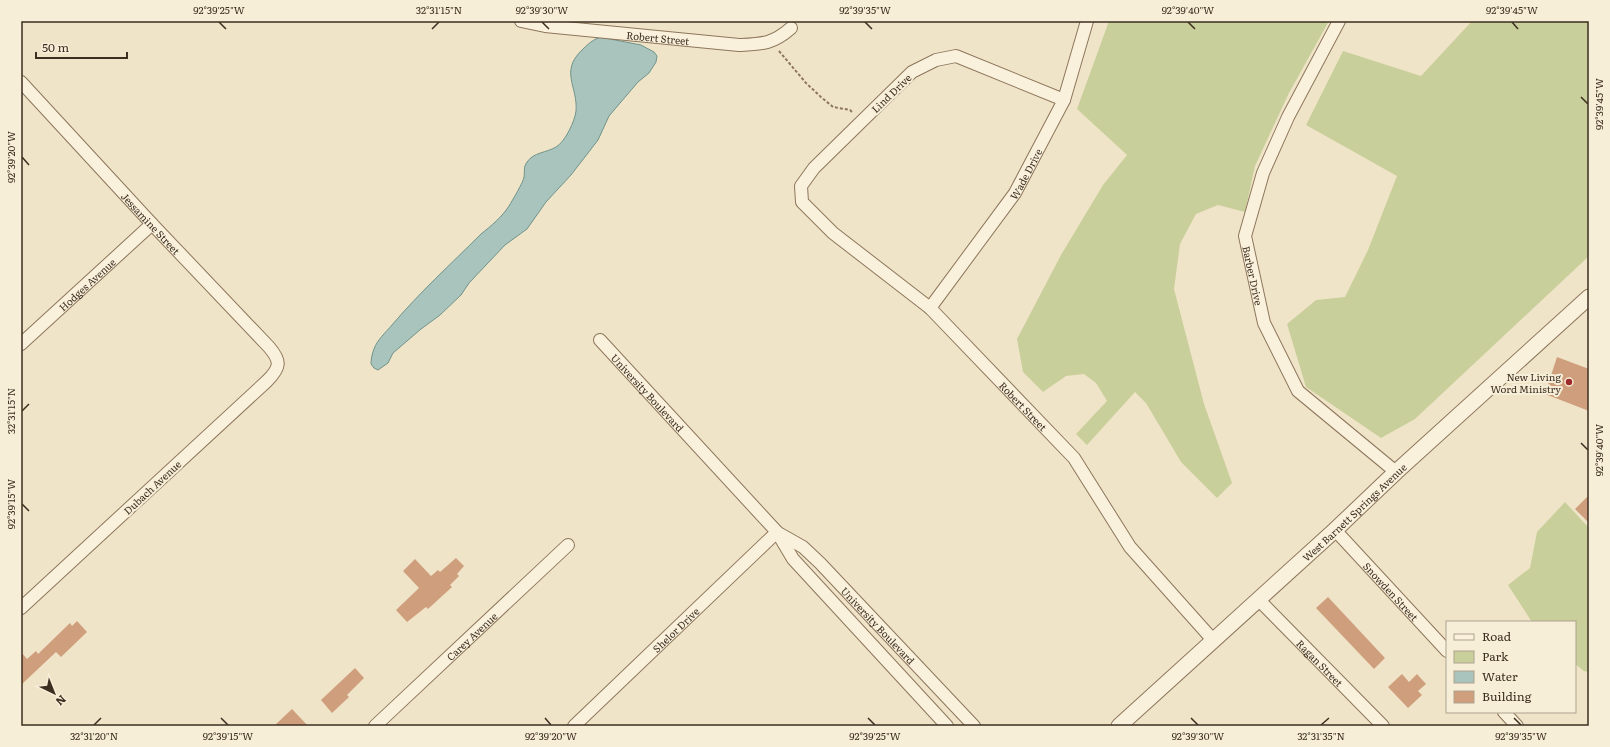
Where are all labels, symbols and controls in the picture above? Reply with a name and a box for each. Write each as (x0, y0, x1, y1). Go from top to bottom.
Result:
text: 92°39'25"W (193, 2, 245, 17)
text: 32°31'15"N (416, 2, 462, 17)
text: 92°39'30"W (516, 2, 568, 17)
text: 92°39'35"W (839, 2, 891, 17)
text: 92°39'40"W (1162, 2, 1214, 17)
text: 92°39'45"W (1486, 2, 1538, 17)
street label: Robert Street (626, 27, 690, 48)
scale bar (36, 34, 127, 60)
text: 50 m (42, 38, 69, 56)
street label: Lind Drive (868, 70, 914, 116)
text: 92°39'45"W (1591, 78, 1606, 130)
text: 92°39'20"W (3, 131, 18, 183)
street label: Wade Drive (1006, 145, 1045, 202)
street label: Jessamine Street (119, 189, 184, 257)
street label: Barber Drive (1240, 244, 1267, 307)
street label: Hodges Avenue (55, 254, 118, 314)
street label: University Boulevard (608, 350, 688, 435)
place label: New Living Word Ministry (1491, 369, 1561, 396)
marker: New Living Word Ministry (1564, 377, 1574, 387)
street label: Robert Street (996, 378, 1051, 434)
text: 32°31'15"N (3, 388, 18, 434)
text: 92°39'40"W (1591, 424, 1606, 476)
street label: Dubach Avenue (120, 456, 184, 518)
street label: West Barnett Springs Avenue (1298, 459, 1409, 564)
text: 92°39'15"W (3, 479, 18, 529)
street label: Snowden Street (1360, 558, 1422, 624)
street label: University Boulevard (838, 583, 919, 667)
street label: Shelor Drive (648, 603, 702, 655)
street label: Carey Avenue (443, 608, 500, 663)
legend (1446, 621, 1576, 713)
text: Road (1482, 627, 1512, 645)
street label: Ragan Street (1294, 636, 1347, 689)
text: Park (1482, 647, 1509, 665)
text: Water (1482, 667, 1518, 685)
north arrow (34, 673, 74, 713)
text: Building (1482, 687, 1532, 705)
text: N (53, 692, 70, 710)
text: 32°31'20"N (70, 728, 118, 743)
text: 92°39'15"W (203, 728, 253, 743)
text: 92°39'20"W (525, 728, 577, 743)
text: 92°39'25"W (849, 728, 901, 743)
text: 92°39'30"W (1172, 728, 1224, 743)
text: 32°31'35"N (1297, 728, 1345, 743)
text: 92°39'35"W (1495, 728, 1547, 743)

